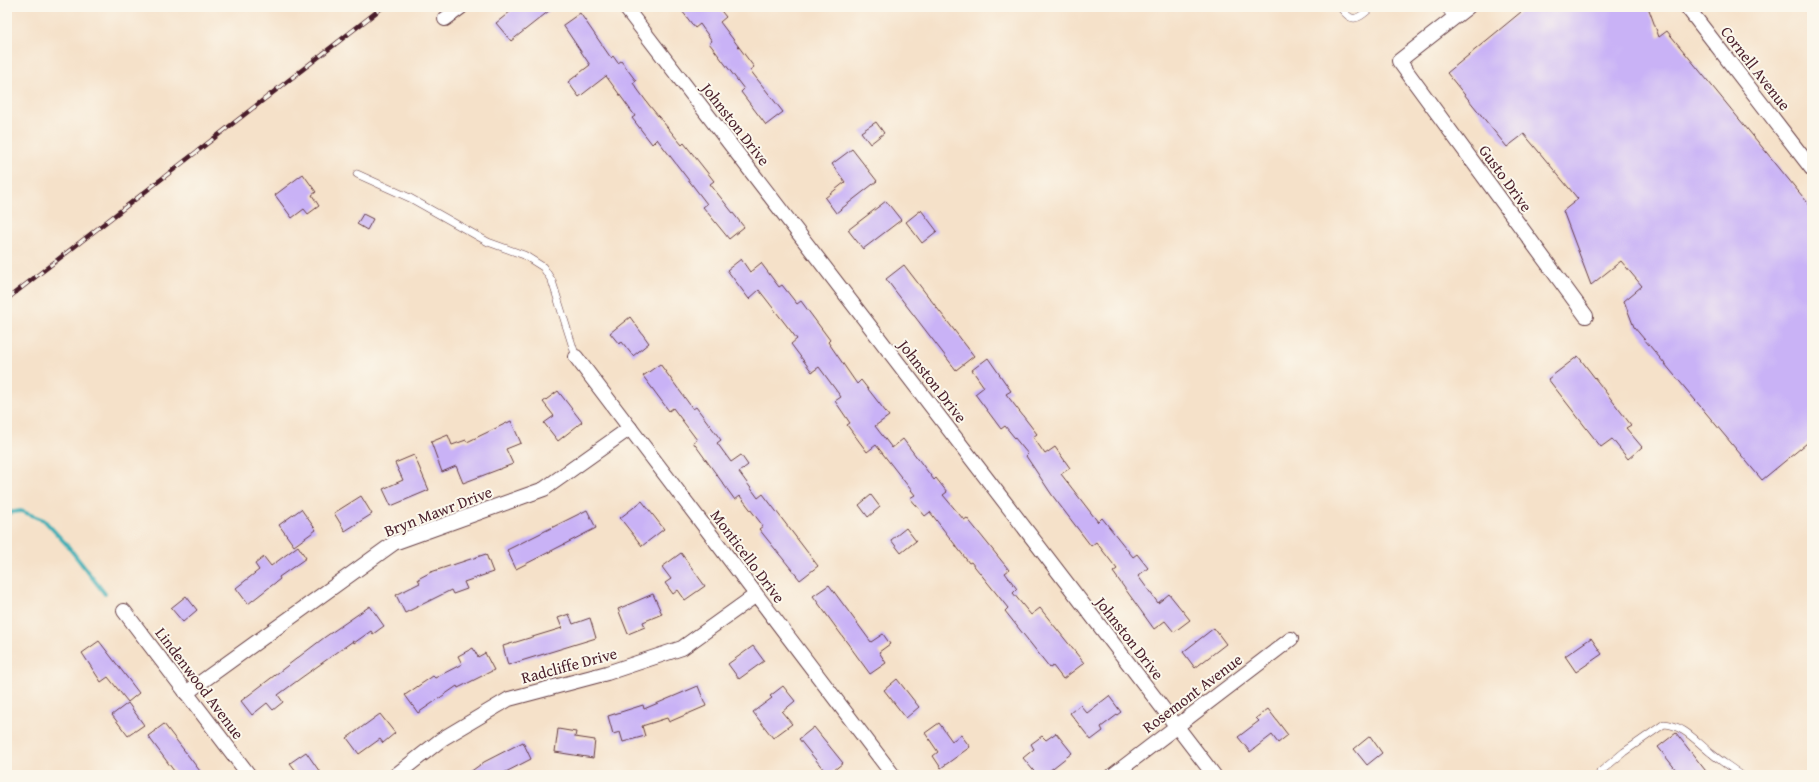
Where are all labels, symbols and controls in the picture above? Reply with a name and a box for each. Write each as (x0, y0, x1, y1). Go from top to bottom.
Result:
street label: Cornell Avenue (1715, 21, 1797, 115)
street label: Johnston Drive (695, 76, 776, 171)
street label: Gusto Drive (1473, 140, 1539, 216)
street label: Johnston Drive (892, 333, 973, 428)
street label: Bryn Mawr Drive (381, 479, 495, 543)
street label: Monticello Drive (705, 504, 791, 608)
street label: Johnston Drive (1089, 590, 1170, 685)
street label: Lindenwood Avenue (150, 622, 250, 744)
street label: Radcliffe Drive (518, 641, 620, 689)
street label: Rosemont Avenue (1137, 647, 1247, 739)

